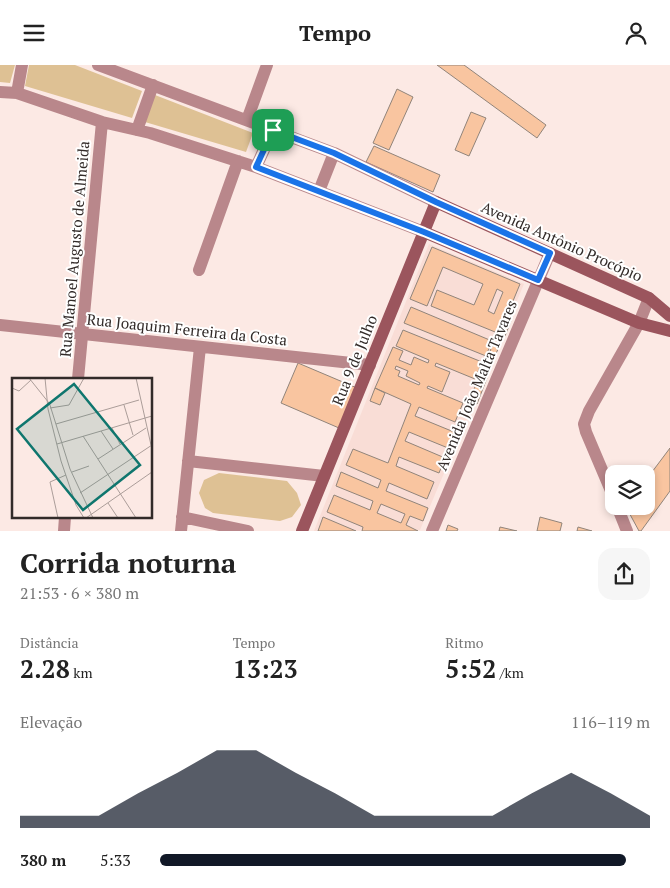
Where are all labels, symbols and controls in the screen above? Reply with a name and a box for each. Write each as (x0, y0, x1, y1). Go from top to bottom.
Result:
text: Tempo (299, 18, 371, 47)
icon: menu (20, 19, 48, 47)
icon: person (622, 19, 650, 47)
pin (252, 109, 294, 151)
icon: arrive (259, 116, 287, 144)
street label: Rua Manoel Augusto de Almeida (55, 140, 93, 358)
street label: Avenida Antônio Procópio (478, 196, 646, 286)
street label: Avenida João Malta Tavares (431, 297, 521, 473)
street label: Rua Joaquim Ferreira da Costa (86, 309, 289, 350)
street label: Rua 9 de Julho (327, 312, 381, 408)
inset map (12, 378, 152, 518)
map controls (605, 465, 655, 515)
button: layers (605, 465, 655, 515)
text: Corrida noturna (20, 544, 236, 581)
button: share (598, 548, 650, 600)
text: 21:53 · 6 × 380 m (20, 582, 139, 604)
text: Distância (20, 633, 79, 652)
text: Tempo (233, 633, 275, 652)
text: Ritmo (445, 633, 483, 652)
text: 2.28 (20, 652, 70, 685)
text: 13:23 (233, 652, 298, 685)
text: 5:52 (445, 652, 496, 685)
text: km (70, 663, 93, 682)
text: /km (496, 663, 524, 682)
text: Elevação (20, 711, 82, 733)
text: 116–119 m (571, 711, 650, 733)
text: 380 m (20, 849, 66, 871)
text: 5:33 (100, 849, 131, 871)

